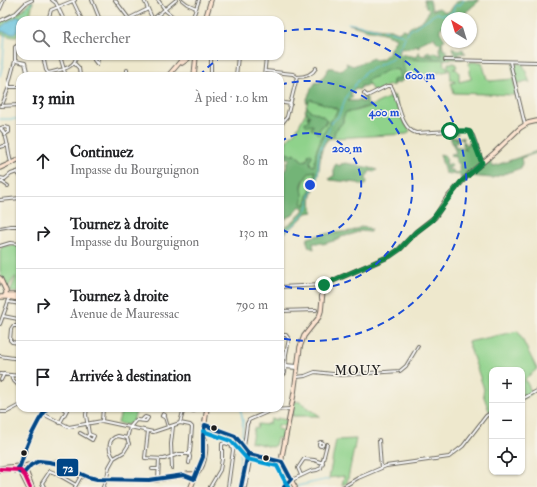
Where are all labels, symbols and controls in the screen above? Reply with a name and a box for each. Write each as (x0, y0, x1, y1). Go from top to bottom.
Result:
north arrow (441, 12, 477, 48)
search box (16, 16, 284, 60)
icon: search (30, 27, 52, 49)
text: Rechercher (62, 29, 130, 48)
text: 600 m (405, 68, 436, 83)
text: 13 min (32, 88, 75, 109)
text: À pied · 1.0 km (194, 90, 268, 106)
text: 400 m (368, 105, 400, 120)
route start (441, 122, 459, 140)
text: 200 m (332, 141, 363, 156)
text: Continuez (70, 143, 134, 162)
icon: ahead (32, 150, 54, 172)
text: 80 m (242, 153, 268, 169)
text: Impasse du Bourguignon (70, 162, 199, 178)
centre of rings (303, 178, 317, 192)
text: Tournez à droite (70, 215, 169, 234)
icon: right (32, 222, 54, 244)
text: 130 m (239, 225, 268, 241)
text: Impasse du Bourguignon (70, 234, 199, 250)
route end (315, 276, 333, 294)
text: Tournez à droite (70, 287, 169, 306)
icon: right (32, 294, 54, 316)
text: 790 m (236, 297, 268, 313)
text: Avenue de Mauressac (70, 306, 179, 322)
district label: MOUY (335, 363, 382, 379)
icon: arrive (32, 366, 54, 388)
text: Arrivée à destination (70, 367, 191, 386)
map controls (489, 367, 525, 475)
button: + (489, 367, 525, 403)
button: − (489, 403, 525, 439)
unlabelled marker (209, 423, 219, 433)
button: locate (489, 439, 525, 475)
unlabelled marker (19, 448, 29, 458)
unlabelled marker (261, 453, 271, 463)
line badge: 72 (56, 458, 79, 477)
text: 72 (63, 462, 74, 475)

